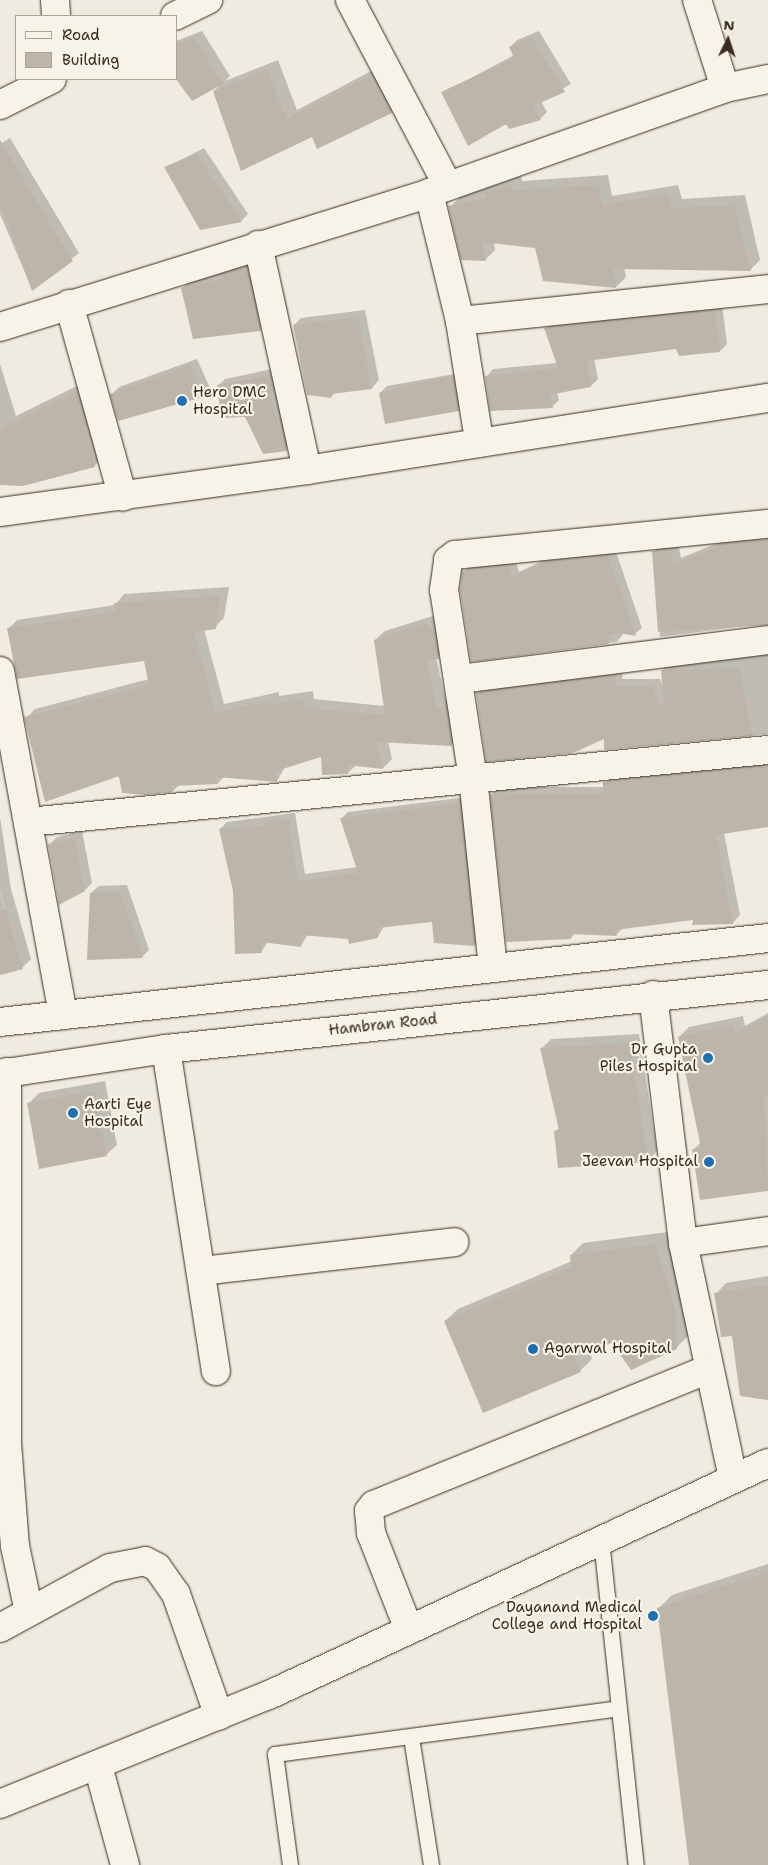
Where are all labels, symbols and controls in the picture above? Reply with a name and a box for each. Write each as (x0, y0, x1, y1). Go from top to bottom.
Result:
legend (15, 15, 178, 80)
north arrow (703, 15, 753, 65)
text: N (723, 16, 735, 34)
text: Road (62, 25, 100, 45)
text: Building (62, 50, 119, 70)
place label: Hero DMC Hospital (193, 383, 266, 418)
marker: Hero DMC Hospital (175, 394, 189, 408)
street label: Hambran Road (328, 1010, 438, 1040)
place label: Dr Gupta Piles Hospital (600, 1040, 697, 1075)
marker: Dr Gupta Piles Hospital (701, 1051, 715, 1065)
place label: Aarti Eye Hospital (84, 1095, 152, 1130)
marker: Aarti Eye Hospital (66, 1106, 80, 1120)
place label: Jeevan Hospital (582, 1153, 698, 1171)
marker: Jeevan Hospital (702, 1155, 716, 1169)
place label: Agarwal Hospital (544, 1340, 671, 1358)
marker: Agarwal Hospital (526, 1342, 540, 1356)
place label: Dayanand Medical College and Hospital (492, 1598, 642, 1633)
marker: Dayanand Medical College and Hospital (646, 1609, 660, 1623)

